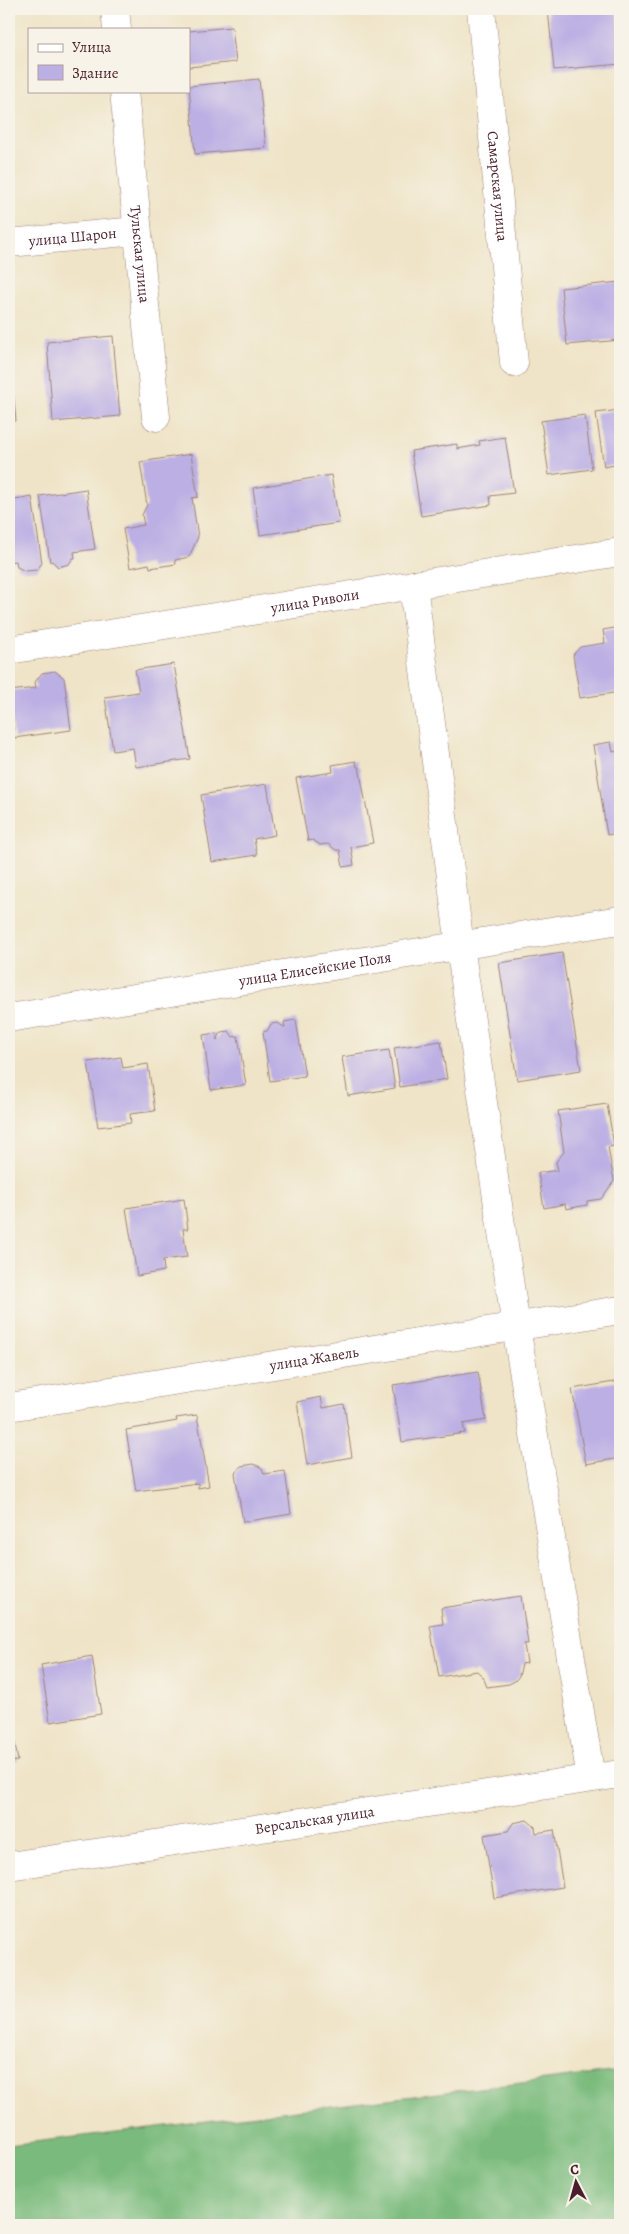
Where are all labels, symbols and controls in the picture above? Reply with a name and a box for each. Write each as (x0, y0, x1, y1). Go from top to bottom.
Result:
legend (28, 28, 190, 92)
text: Улица (72, 37, 111, 57)
text: Здание (72, 63, 119, 83)
street label: Самарская улица (482, 130, 513, 242)
street label: Тульская улица (125, 205, 155, 304)
street label: улица Шарон (27, 223, 118, 251)
street label: улица Риволи (268, 584, 361, 618)
street label: улица Елисейские Поля (237, 947, 393, 991)
street label: улица Жавель (267, 1342, 361, 1376)
street label: Версальская улица (254, 1801, 376, 1839)
north arrow (552, 2156, 602, 2206)
text: С (569, 2160, 580, 2179)

